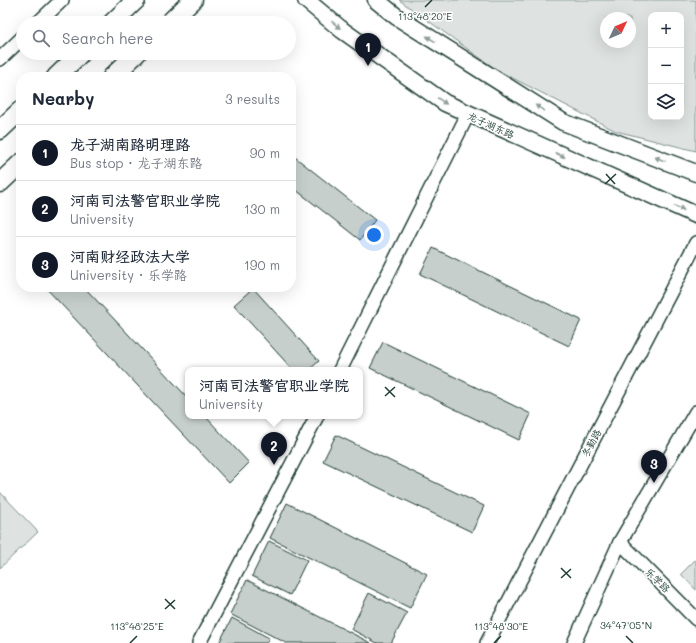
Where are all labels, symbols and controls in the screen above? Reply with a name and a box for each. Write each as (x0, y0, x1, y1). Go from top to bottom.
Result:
text: 113°48'20"E (398, 9, 452, 23)
north arrow (600, 12, 636, 48)
map controls (648, 12, 684, 120)
button: + (648, 12, 684, 48)
search box (16, 16, 296, 60)
one-way arrow (331, 20, 342, 29)
icon: search (30, 27, 52, 49)
text: Search here (62, 28, 153, 48)
pin: 1 (355, 33, 381, 66)
one-way arrow (425, 35, 437, 42)
button: − (648, 48, 684, 84)
button: layers (648, 84, 684, 120)
text: Nearby (32, 87, 94, 109)
text: 3 results (225, 90, 280, 107)
one-way arrow (436, 97, 447, 105)
one-way arrow (535, 104, 546, 112)
street label: 龙子湖东路 (465, 108, 517, 142)
text: 龙子湖南路明理路 (70, 134, 190, 154)
text: 1 (42, 144, 48, 161)
text: 90 m (250, 144, 280, 161)
one-way arrow (554, 152, 565, 158)
text: Bus stop · 龙子湖东路 (70, 154, 202, 171)
one-way arrow (653, 156, 665, 162)
text: 河南司法警官职业学院 (70, 190, 220, 210)
text: 2 (41, 200, 49, 217)
text: 130 m (244, 200, 280, 217)
one-way arrow (673, 205, 684, 211)
text: University (70, 210, 134, 227)
your location (364, 225, 384, 245)
text: 河南财经政法大学 (70, 246, 190, 266)
text: 3 (41, 256, 49, 273)
text: 190 m (244, 256, 280, 273)
text: University · 乐学路 (70, 266, 187, 283)
popup (185, 367, 363, 419)
text: 河南司法警官职业学院 (199, 375, 349, 395)
text: University (199, 395, 263, 412)
street label: 冬勤路 (578, 426, 604, 460)
pin: 2 (261, 432, 287, 465)
pin: 3 (641, 450, 667, 483)
street label: 乐学路 (642, 564, 674, 596)
text: 34°47'05"N (600, 618, 652, 632)
text: 113°48'25"E (110, 619, 164, 633)
text: 113°48'30"E (474, 619, 528, 633)

